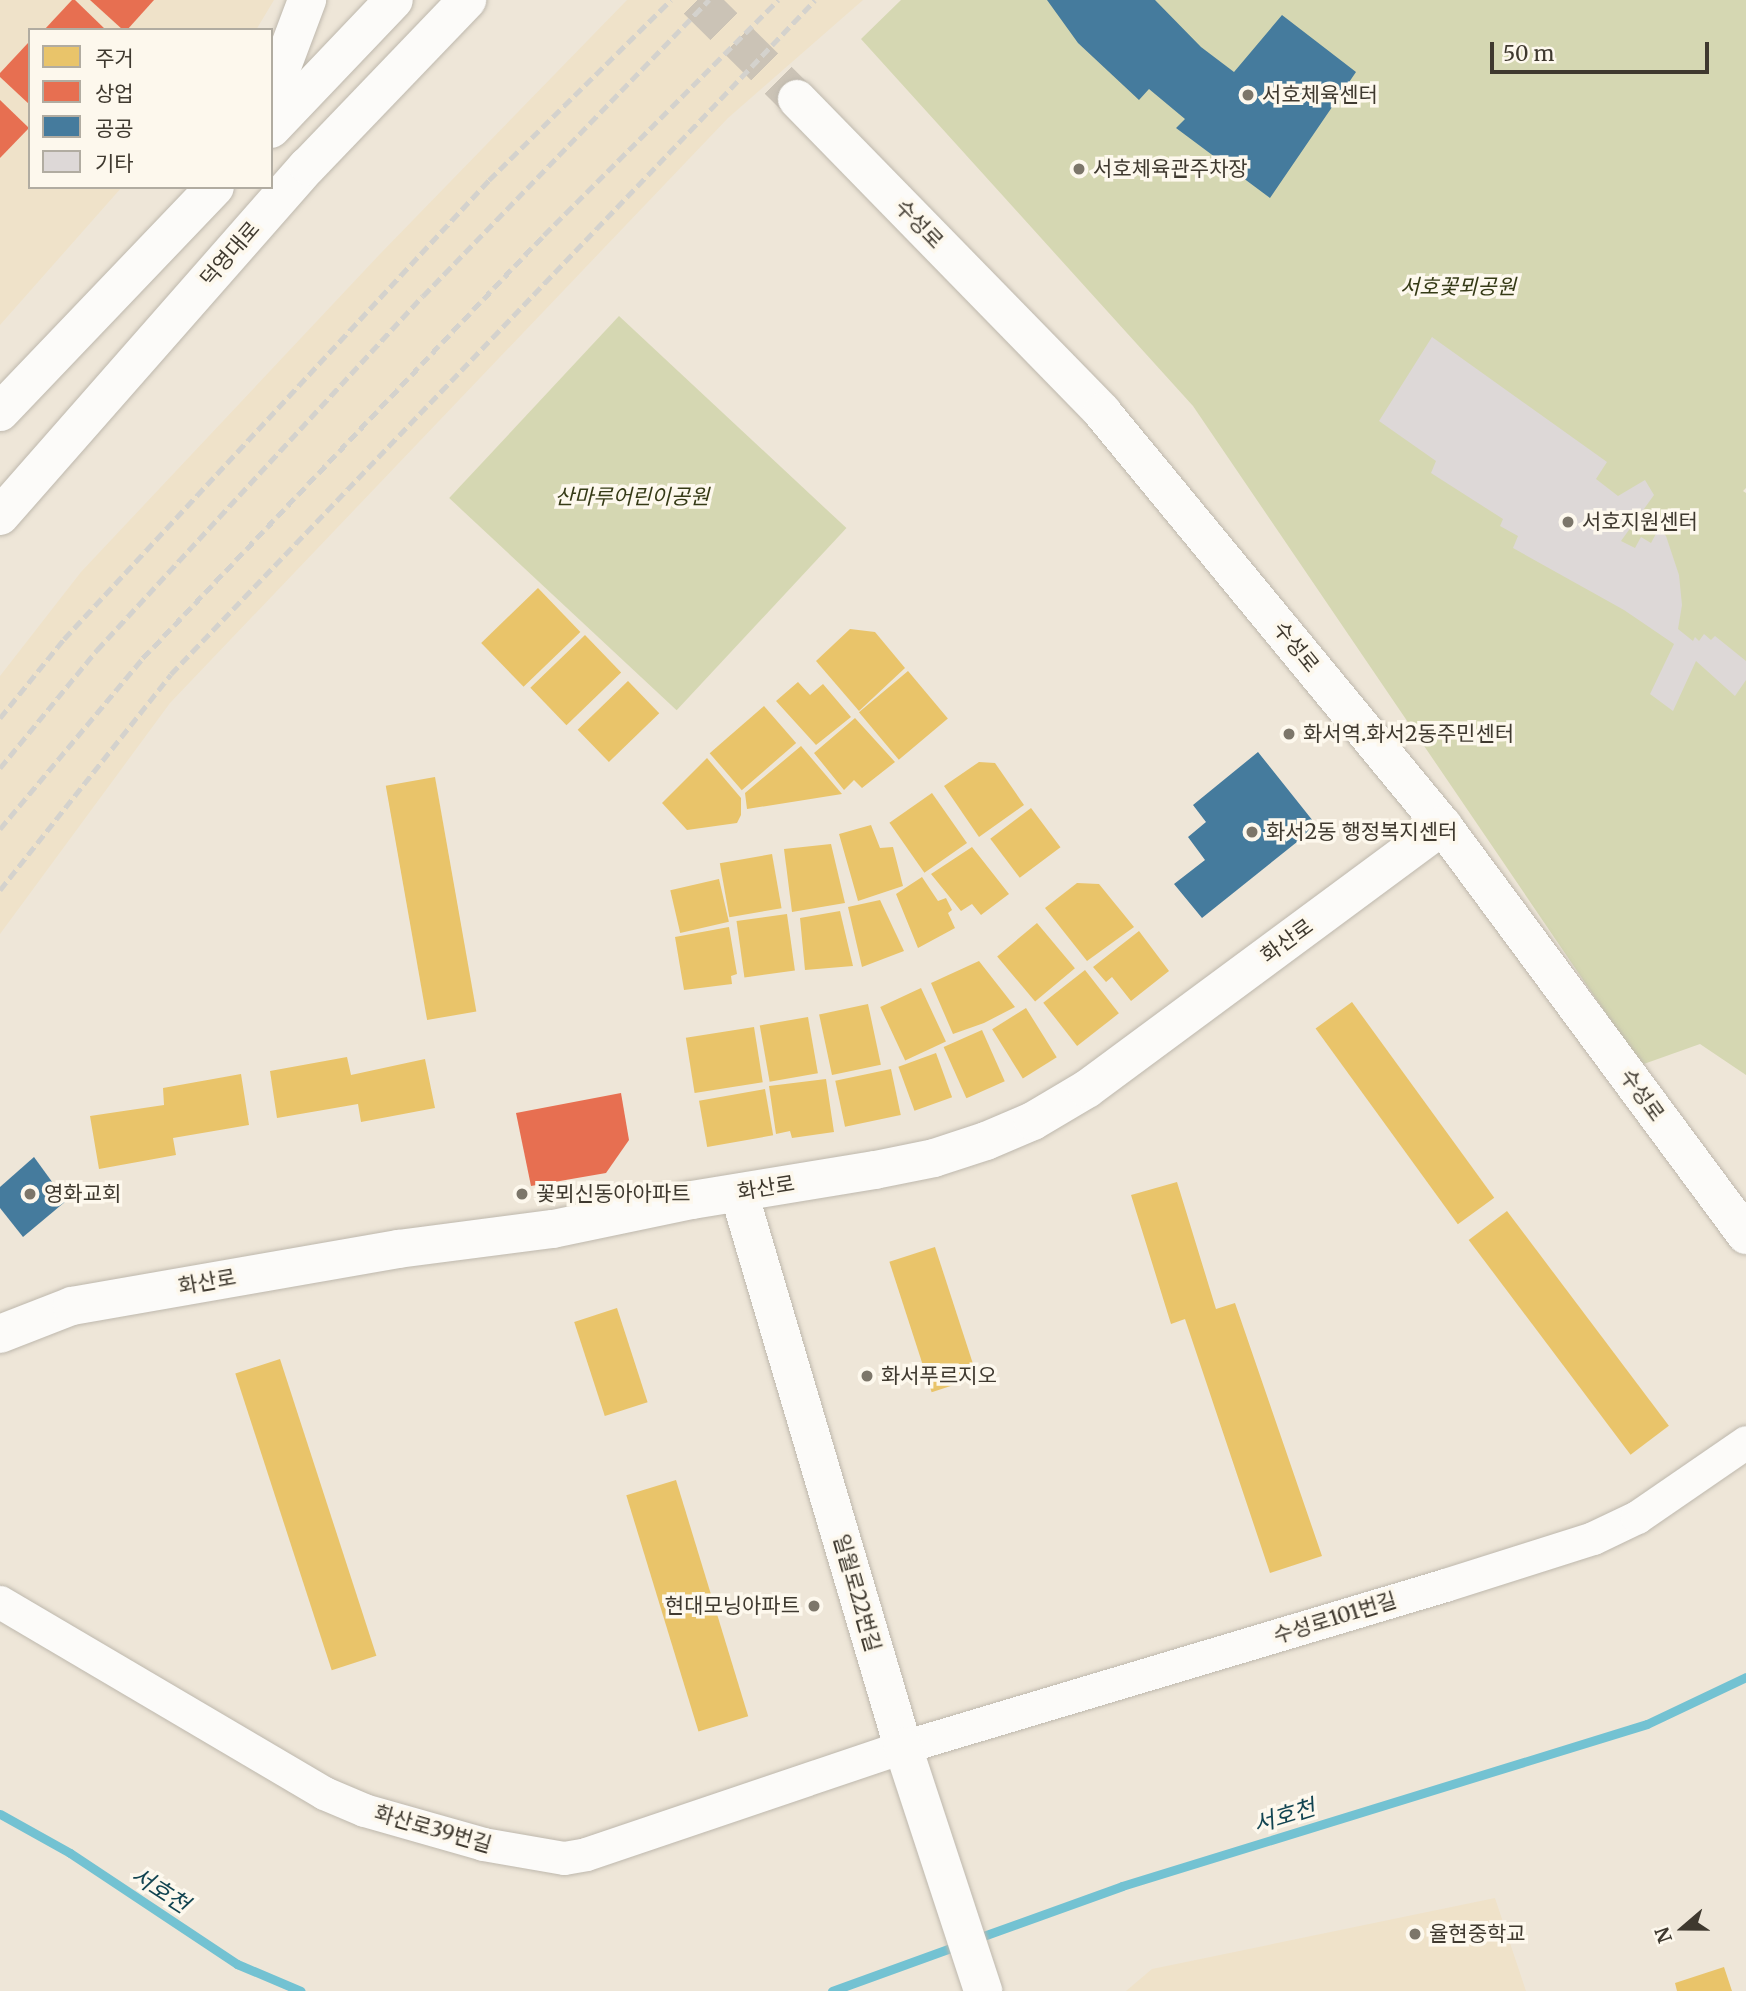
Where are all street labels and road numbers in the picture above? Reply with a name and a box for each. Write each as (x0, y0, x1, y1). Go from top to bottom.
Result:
street label: 수성로 (890, 194, 948, 254)
street label: 덕영대로 (195, 217, 265, 291)
street label: 수성로 (1268, 617, 1324, 677)
street label: 화산로 (1256, 914, 1318, 968)
street label: 수성로 (1615, 1064, 1669, 1126)
street label: 화산로 (735, 1171, 797, 1205)
street label: 화산로 (176, 1265, 238, 1299)
street label: 일월로22번길 (828, 1531, 886, 1655)
street label: 수성로101번길 (1270, 1587, 1400, 1649)
street label: 화산로39번길 (372, 1800, 494, 1858)

